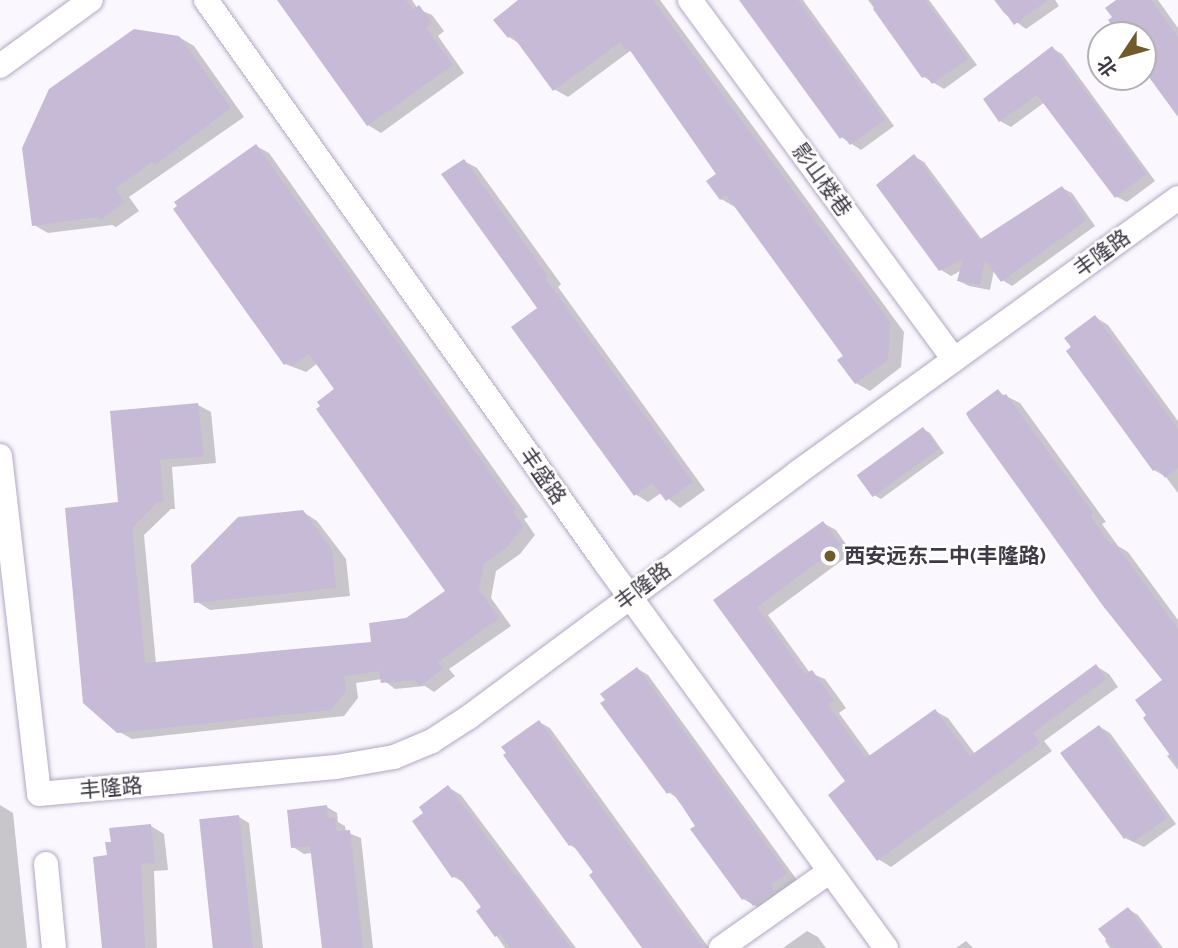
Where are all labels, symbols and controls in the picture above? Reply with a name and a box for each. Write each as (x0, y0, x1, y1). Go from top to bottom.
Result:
north arrow (1087, 21, 1157, 91)
text: 北 (1092, 53, 1121, 81)
street label: 影山楼巷 (787, 139, 857, 221)
street label: 丰隆路 (1069, 224, 1135, 282)
street label: 丰盛路 (515, 443, 571, 509)
place label: 西安远东二中(丰隆路) (844, 543, 1046, 569)
marker: 西安远东二中(丰隆路) (822, 548, 838, 564)
street label: 丰隆路 (610, 557, 676, 615)
street label: 丰隆路 (79, 773, 143, 803)

